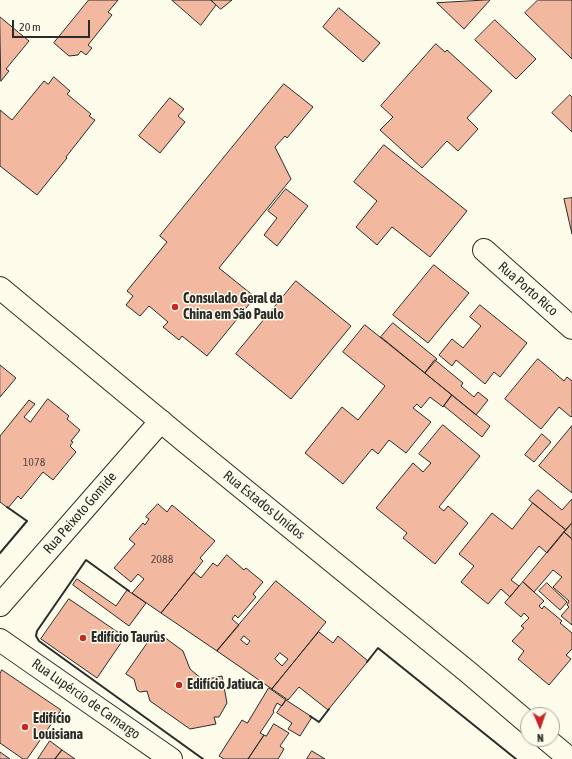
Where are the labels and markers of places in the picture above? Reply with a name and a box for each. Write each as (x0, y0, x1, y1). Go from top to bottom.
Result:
place label: Consulado Geral da China em São Paulo (183, 291, 284, 324)
marker: Consulado Geral da China em São Paulo (170, 302, 180, 312)
place label: Edifício Taurus (91, 630, 165, 646)
marker: Edifício Taurus (78, 633, 88, 643)
place label: Edifício Jatiuca (187, 677, 263, 693)
marker: Edifício Jatiuca (174, 680, 184, 690)
place label: Edifício Louisiana (33, 711, 83, 744)
marker: Edifício Louisiana (20, 722, 30, 732)

